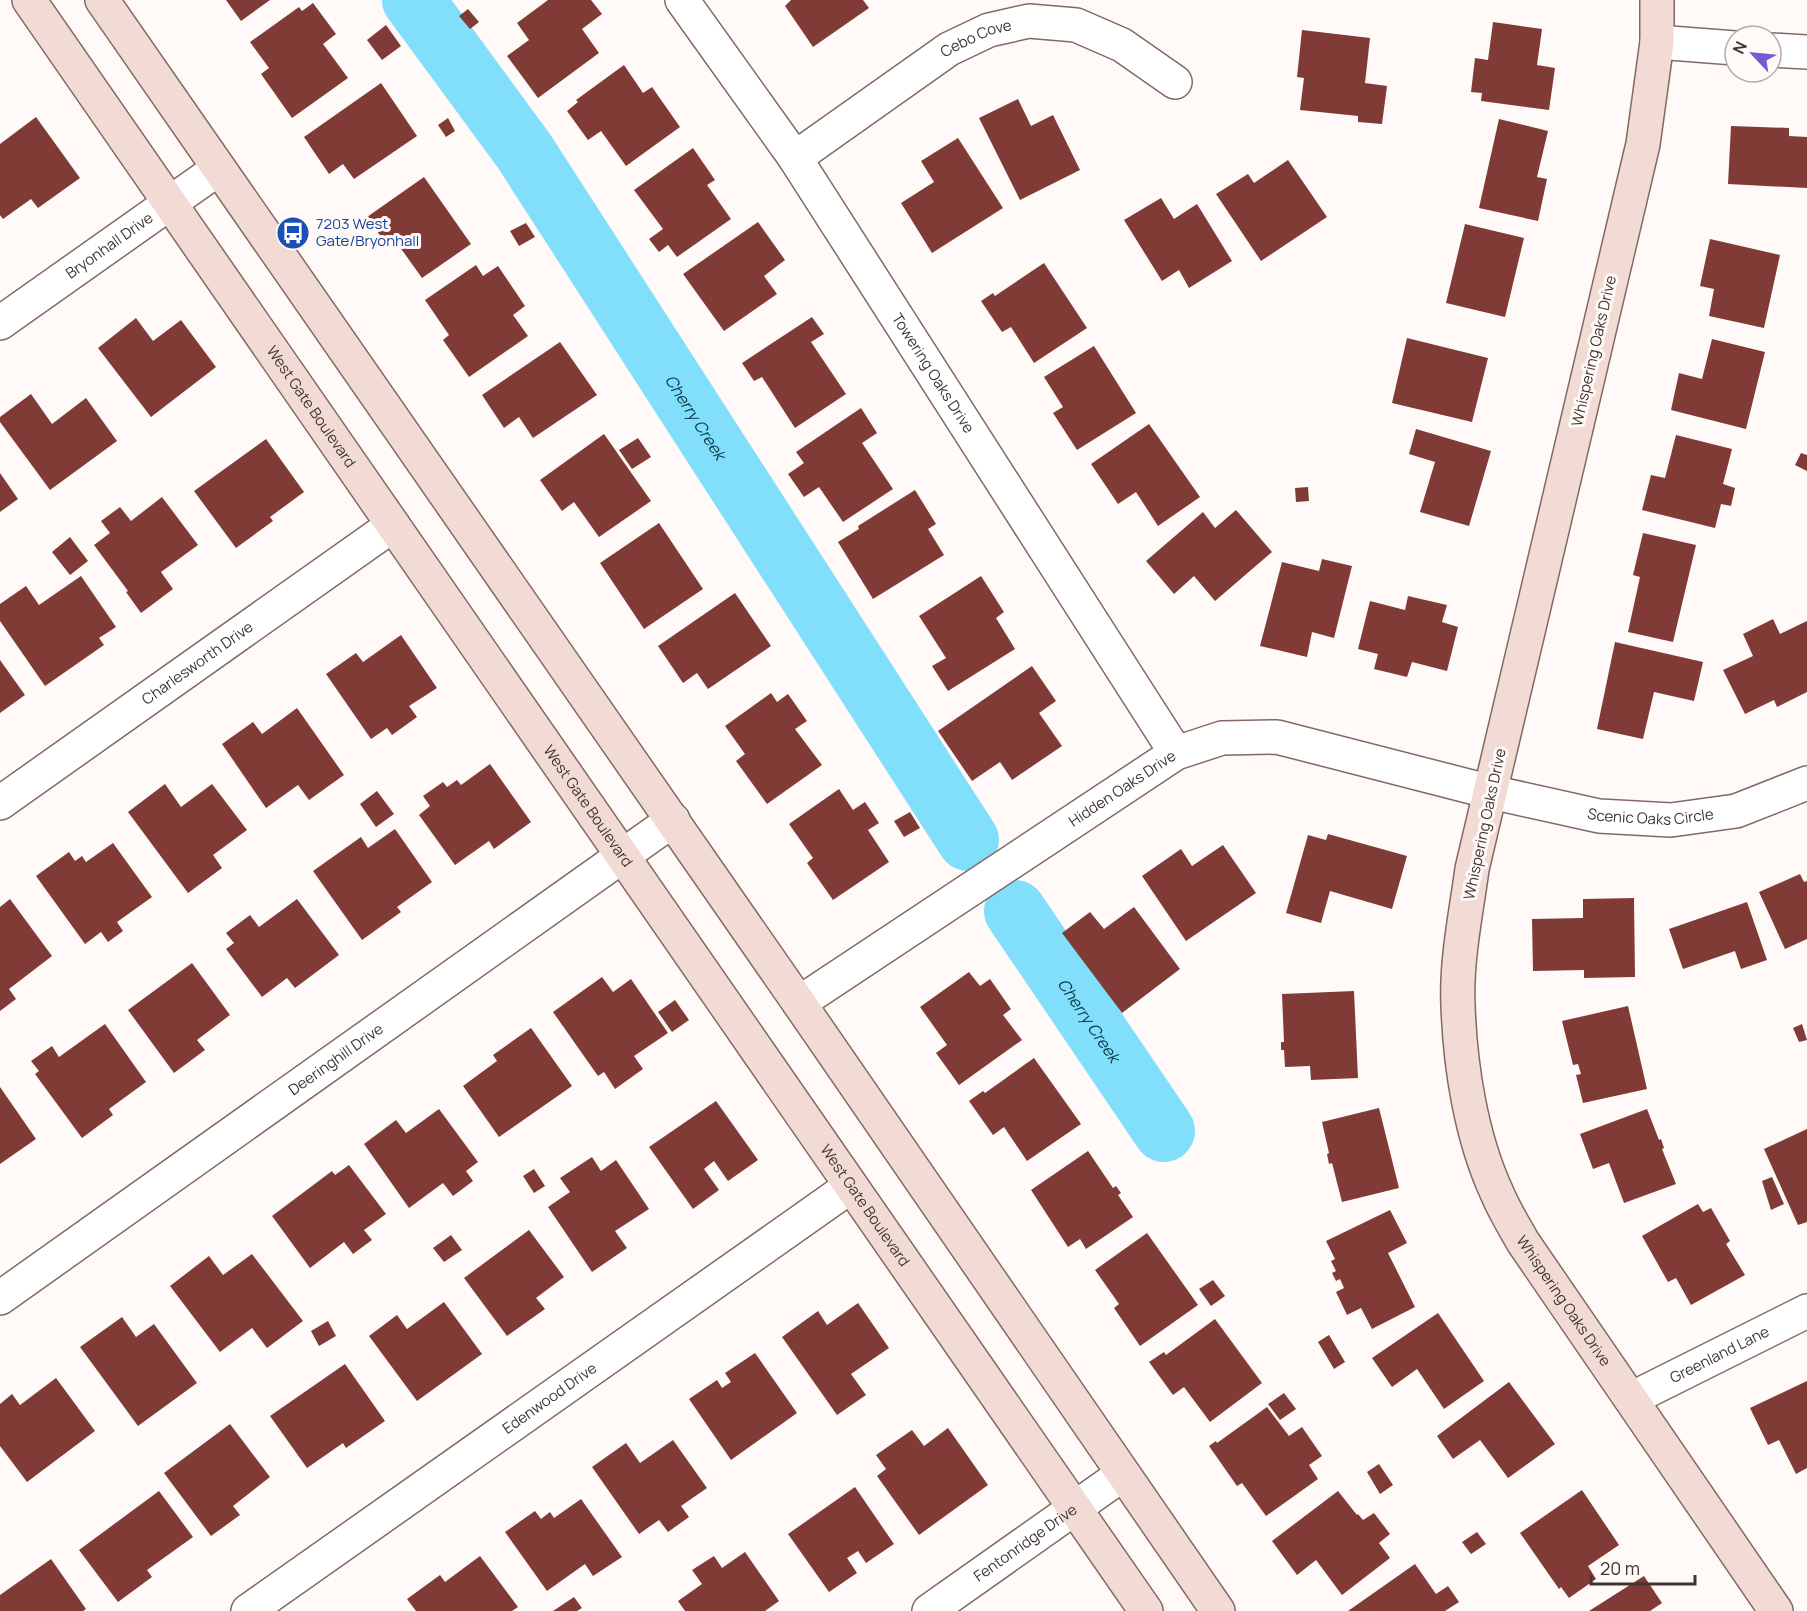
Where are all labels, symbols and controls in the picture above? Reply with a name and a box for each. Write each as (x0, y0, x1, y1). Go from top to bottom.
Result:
street label: Cebo Cove (936, 14, 1014, 62)
north arrow (1723, 24, 1783, 84)
text: N (1727, 37, 1752, 57)
street label: Bryonhall Drive (61, 207, 157, 283)
place label: 7203 West Gate/Bryonhall (316, 213, 419, 251)
bus stop icon: 7203 West Gate/Bryonhall (275, 215, 311, 251)
street label: Whispering Oaks Drive (1566, 273, 1621, 428)
street label: Towering Oaks Drive (887, 309, 980, 437)
street label: West Gate Boulevard (262, 341, 361, 472)
water label: Cherry Creek (660, 370, 732, 466)
street label: Charlesworth Drive (137, 616, 257, 709)
street label: West Gate Boulevard (539, 741, 638, 871)
street label: Hidden Oaks Drive (1064, 745, 1180, 831)
street label: Whispering Oaks Drive (1458, 746, 1511, 901)
street label: Scenic Oaks Circle (1585, 803, 1715, 830)
water label: Cherry Creek (1053, 974, 1127, 1068)
street label: Deeringhill Drive (284, 1018, 388, 1100)
street label: West Gate Boulevard (816, 1140, 915, 1270)
street label: Whispering Oaks Drive (1512, 1231, 1616, 1370)
street label: Greenland Lane (1666, 1321, 1773, 1388)
street label: Edenwood Drive (498, 1357, 601, 1439)
street label: Fentonridge Drive (969, 1499, 1081, 1586)
scale bar (1591, 1548, 1694, 1586)
text: 20 m (1600, 1556, 1640, 1580)

